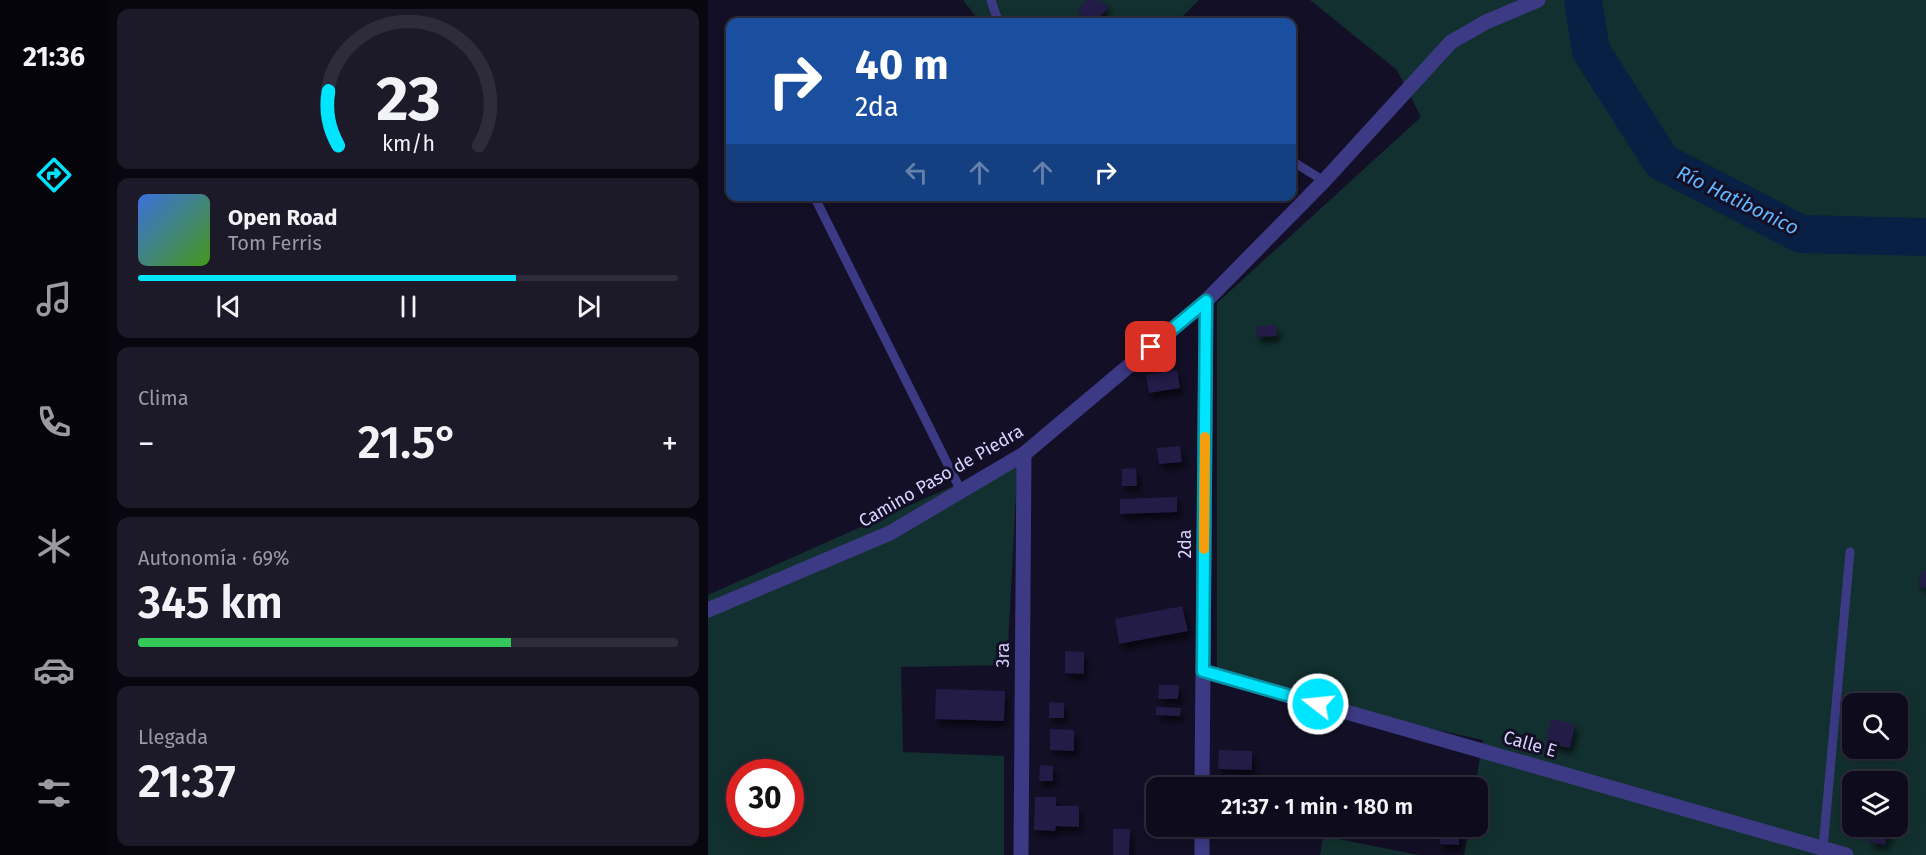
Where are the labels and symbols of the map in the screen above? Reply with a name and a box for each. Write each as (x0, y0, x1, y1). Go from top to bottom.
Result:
water label: Río Hatibonico (1673, 160, 1803, 240)
pin (1125, 321, 1176, 372)
street label: Camino Paso de Piedra (855, 420, 1027, 532)
street label: 2da (1174, 529, 1196, 559)
street label: 3ra (992, 642, 1014, 668)
position arrow (1286, 672, 1350, 736)
street label: Calle E (1501, 726, 1559, 762)
speed limit sign: 30 (726, 759, 804, 837)

